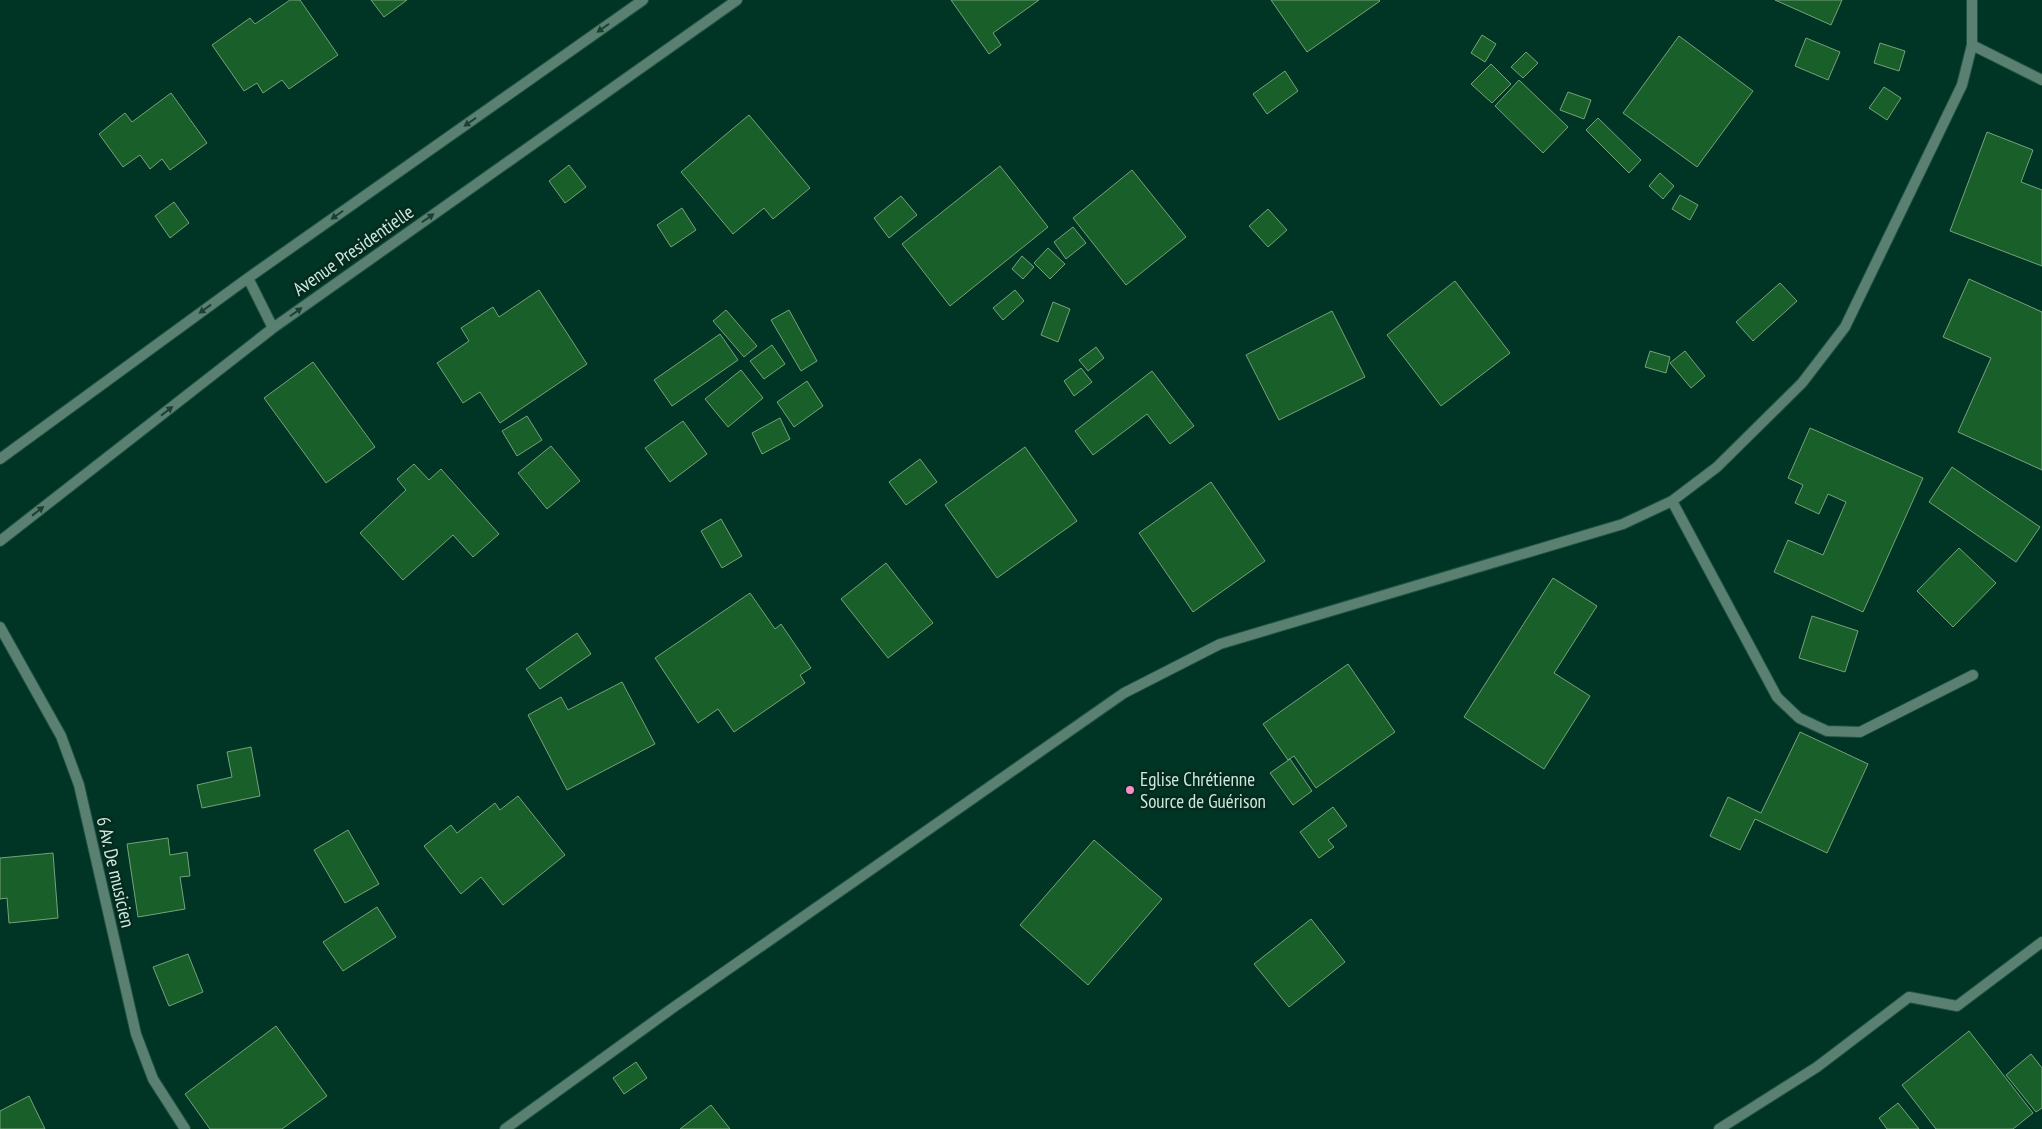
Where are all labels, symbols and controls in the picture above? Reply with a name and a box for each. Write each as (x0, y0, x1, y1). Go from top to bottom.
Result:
one-way arrow (596, 23, 610, 33)
one-way arrow (463, 117, 477, 127)
street label: Avenue Presidentielle (288, 199, 418, 301)
one-way arrow (331, 210, 344, 220)
one-way arrow (421, 213, 435, 223)
one-way arrow (199, 304, 212, 315)
one-way arrow (289, 307, 302, 317)
one-way arrow (160, 406, 174, 416)
one-way arrow (32, 505, 45, 516)
place label: Eglise Chrétienne Source de Guérison (1140, 767, 1266, 813)
marker: Eglise Chrétienne Source de Guérison (1124, 784, 1136, 796)
street label: 6 Av. De musicien (92, 814, 140, 930)

